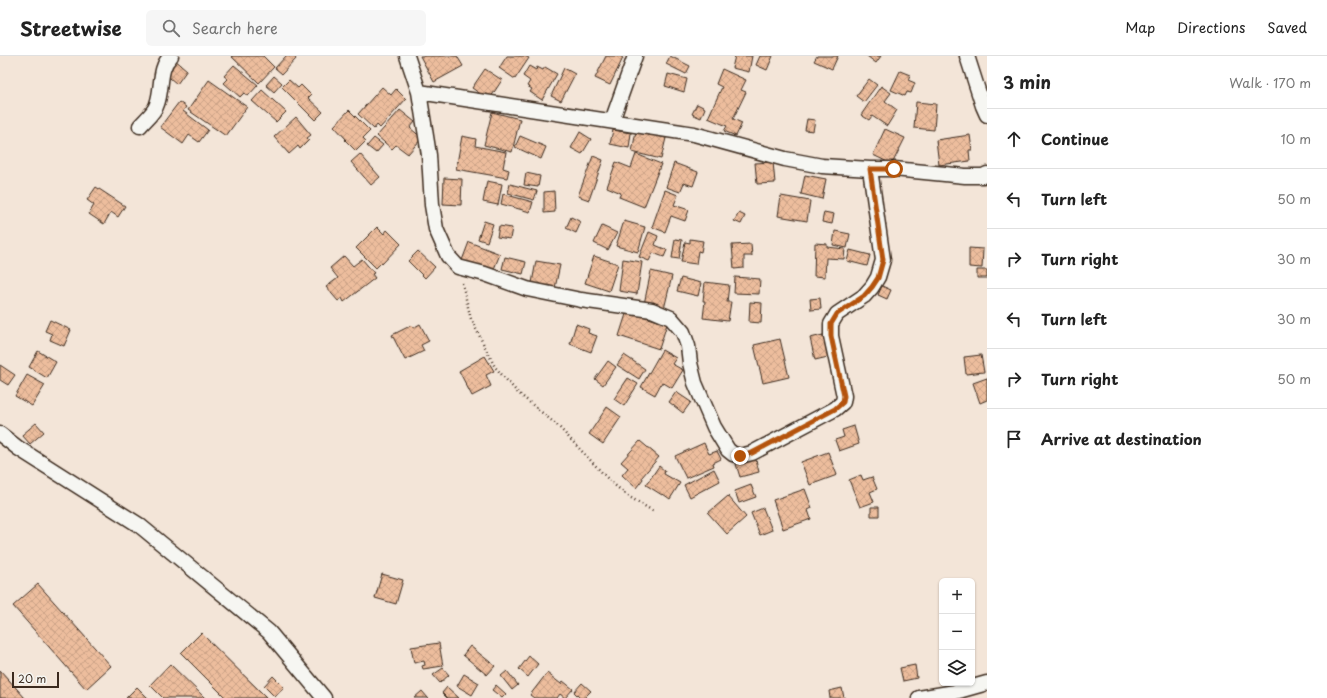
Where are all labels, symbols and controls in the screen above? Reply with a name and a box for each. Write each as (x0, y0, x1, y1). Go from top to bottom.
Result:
search box (146, 10, 426, 46)
text: Streetwise (20, 14, 122, 42)
text: Search here (192, 16, 278, 39)
icon: search (160, 17, 182, 39)
text: Map (1125, 17, 1155, 38)
text: Directions (1177, 17, 1245, 38)
text: Saved (1267, 17, 1307, 38)
text: 3 min (1003, 69, 1051, 95)
text: Walk · 170 m (1229, 73, 1311, 92)
text: Continue (1041, 127, 1109, 150)
icon: ahead (1003, 128, 1025, 150)
text: 10 m (1281, 129, 1311, 148)
route start (885, 160, 903, 178)
text: Turn left (1041, 187, 1107, 210)
icon: left (1003, 188, 1025, 210)
text: 50 m (1277, 189, 1311, 208)
text: Turn right (1041, 247, 1118, 270)
icon: right (1003, 248, 1025, 270)
text: 30 m (1277, 249, 1311, 268)
text: Turn left (1041, 307, 1107, 330)
icon: left (1003, 308, 1025, 330)
text: 30 m (1277, 309, 1311, 328)
text: Turn right (1041, 367, 1118, 390)
icon: right (1003, 368, 1025, 390)
text: 50 m (1277, 369, 1311, 388)
text: Arrive at destination (1041, 427, 1202, 450)
icon: arrive (1003, 428, 1025, 450)
route end (731, 447, 749, 465)
map controls (939, 578, 975, 686)
button: + (939, 578, 975, 614)
button: − (939, 614, 975, 650)
button: layers (939, 650, 975, 686)
scale bar (12, 670, 59, 689)
text: 20 m (18, 670, 46, 687)

